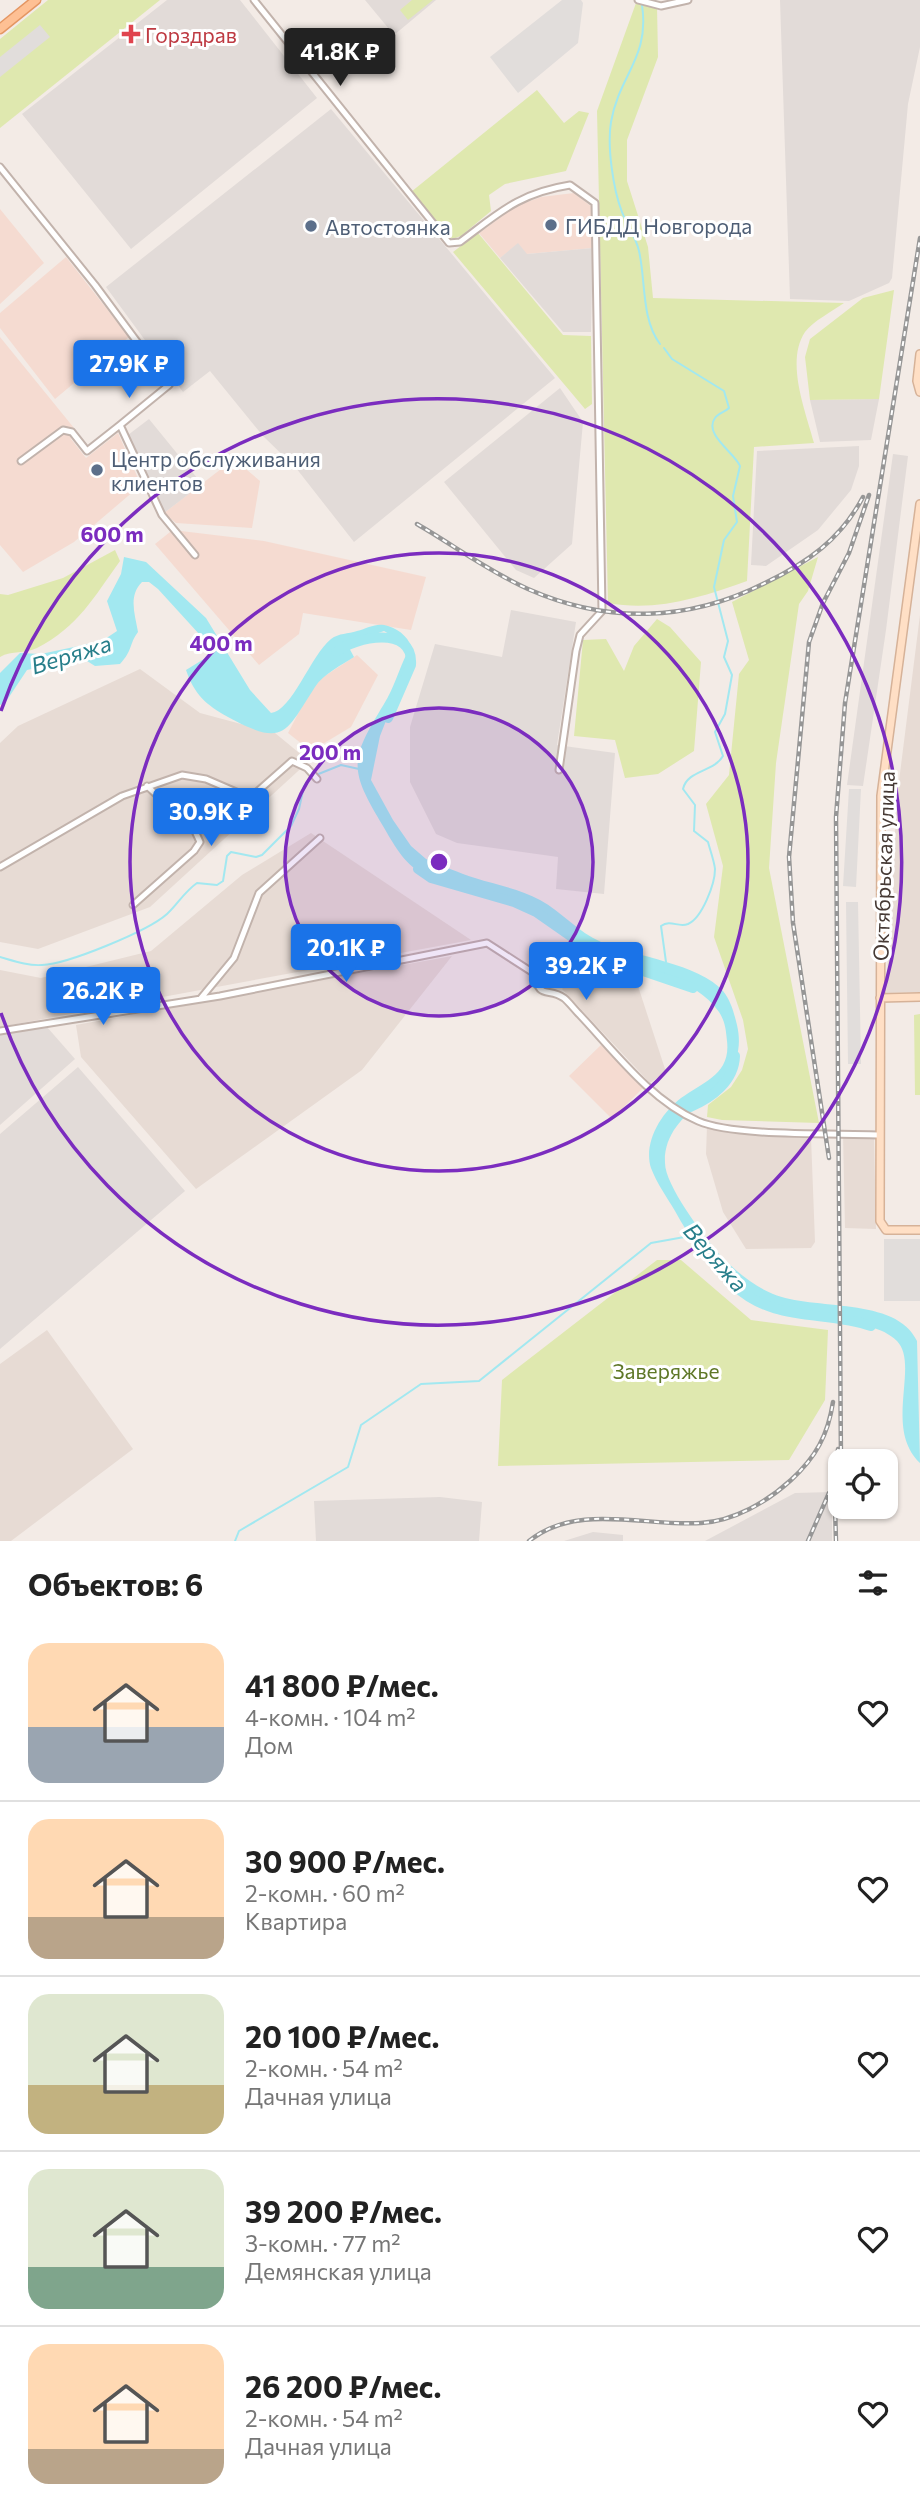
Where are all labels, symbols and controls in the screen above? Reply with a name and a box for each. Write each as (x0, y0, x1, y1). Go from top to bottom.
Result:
place label: Горздрав (145, 22, 237, 47)
marker: Горздрав (123, 26, 139, 42)
pin: 41.8K ₽ (275, 28, 405, 88)
text: 41.8K ₽ (300, 37, 380, 65)
place label: ГИБДД Новгорода (565, 213, 752, 238)
place label: Автостоянка (325, 214, 451, 239)
marker: ГИБДД Новгорода (543, 217, 559, 233)
marker: Автостоянка (303, 218, 319, 234)
pin: 27.9K ₽ (64, 340, 194, 400)
text: 27.9K ₽ (89, 349, 169, 377)
place label: Центр обслуживания клиентов (111, 446, 321, 495)
marker: Центр обслуживания клиентов (89, 462, 105, 478)
text: 600 m (80, 521, 144, 546)
water label: Веряжа (27, 629, 115, 679)
text: 400 m (189, 630, 253, 655)
text: 200 m (299, 739, 361, 764)
street label: Октябрьская улица (867, 771, 899, 961)
pin: 30.9K ₽ (146, 788, 276, 848)
text: 30.9K ₽ (169, 797, 253, 825)
centre of rings (427, 850, 451, 874)
pin: 20.1K ₽ (281, 925, 411, 984)
text: 20.1K ₽ (307, 933, 385, 961)
pin: 39.2K ₽ (521, 942, 651, 1002)
text: 39.2K ₽ (545, 951, 627, 979)
pin: 26.2K ₽ (38, 968, 168, 1027)
text: 26.2K ₽ (62, 976, 144, 1004)
water label: Веряжа (678, 1217, 754, 1297)
park label: Заверяжье (613, 1358, 719, 1383)
map controls (828, 1449, 898, 1519)
button: locate (828, 1449, 898, 1519)
icon: filters (854, 1564, 892, 1602)
text: Объектов: 6 (28, 1565, 203, 1602)
text: 41 800 ₽/мес. (245, 1666, 439, 1703)
icon: home (84, 1671, 168, 1755)
icon: heart (854, 1694, 892, 1732)
text: 4-комн. · 104 m² (245, 1703, 415, 1731)
text: Дом (245, 1731, 293, 1759)
text: 30 900 ₽/мес. (245, 1842, 445, 1879)
icon: home (84, 1847, 168, 1931)
icon: heart (854, 1870, 892, 1908)
text: 2-комн. · 60 m² (245, 1879, 405, 1907)
text: Квартира (245, 1907, 347, 1935)
text: 20 100 ₽/мес. (245, 2017, 439, 2054)
icon: home (84, 2022, 168, 2106)
icon: heart (854, 2045, 892, 2083)
text: 2-комн. · 54 m² (245, 2054, 403, 2082)
text: Дачная улица (245, 2082, 392, 2110)
text: 39 200 ₽/мес. (245, 2192, 442, 2229)
icon: home (84, 2197, 168, 2281)
icon: heart (854, 2220, 892, 2258)
text: 3-комн. · 77 m² (245, 2229, 400, 2257)
text: Демянская улица (245, 2257, 432, 2285)
text: 26 200 ₽/мес. (245, 2367, 441, 2404)
icon: home (84, 2372, 168, 2456)
icon: heart (854, 2395, 892, 2433)
text: 2-комн. · 54 m² (245, 2404, 403, 2432)
text: Дачная улица (245, 2432, 392, 2460)

